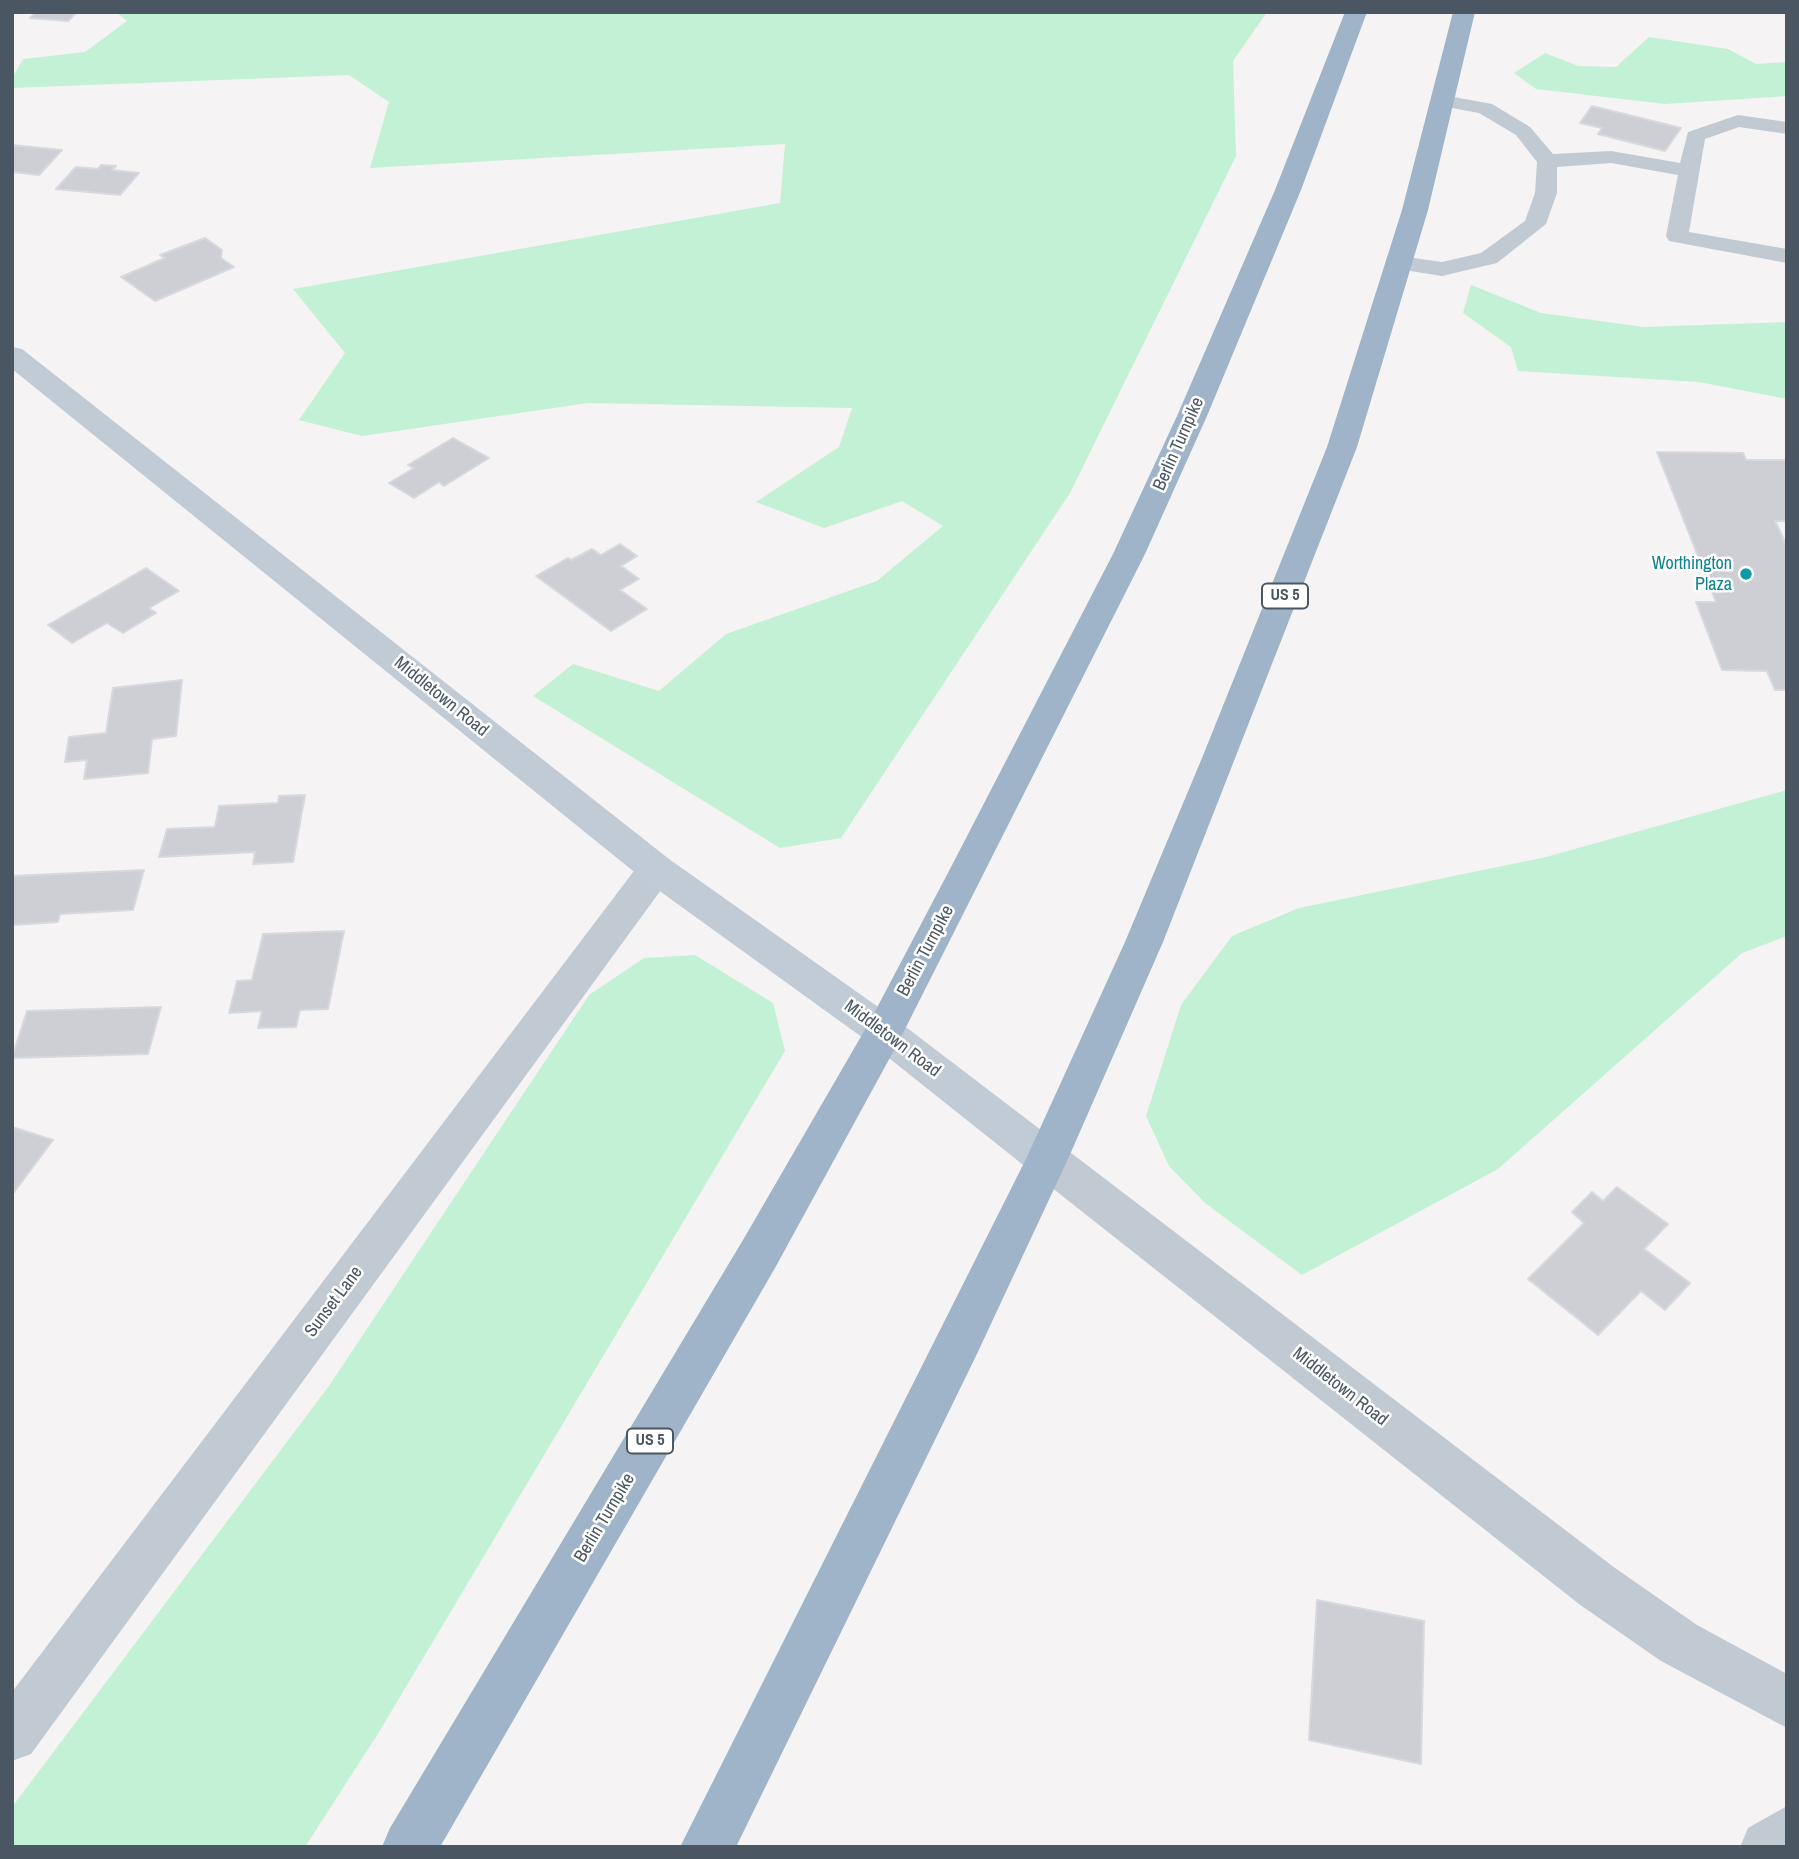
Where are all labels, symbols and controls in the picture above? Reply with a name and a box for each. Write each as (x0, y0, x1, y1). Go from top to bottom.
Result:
street label: Berlin Turnpike (1149, 394, 1209, 494)
place label: Worthington Plaza (1652, 553, 1732, 596)
marker: Worthington Plaza (1738, 566, 1754, 582)
road number: US 5 (1262, 583, 1308, 608)
street label: Middletown Road (390, 652, 492, 742)
street label: Berlin Turnpike (893, 902, 959, 1000)
street label: Middletown Road (840, 996, 944, 1082)
street label: Sunset Lane (300, 1262, 368, 1342)
street label: Middletown Road (1288, 1343, 1392, 1431)
road number: US 5 (627, 1428, 673, 1454)
street label: Berlin Turnpike (570, 1470, 640, 1566)

